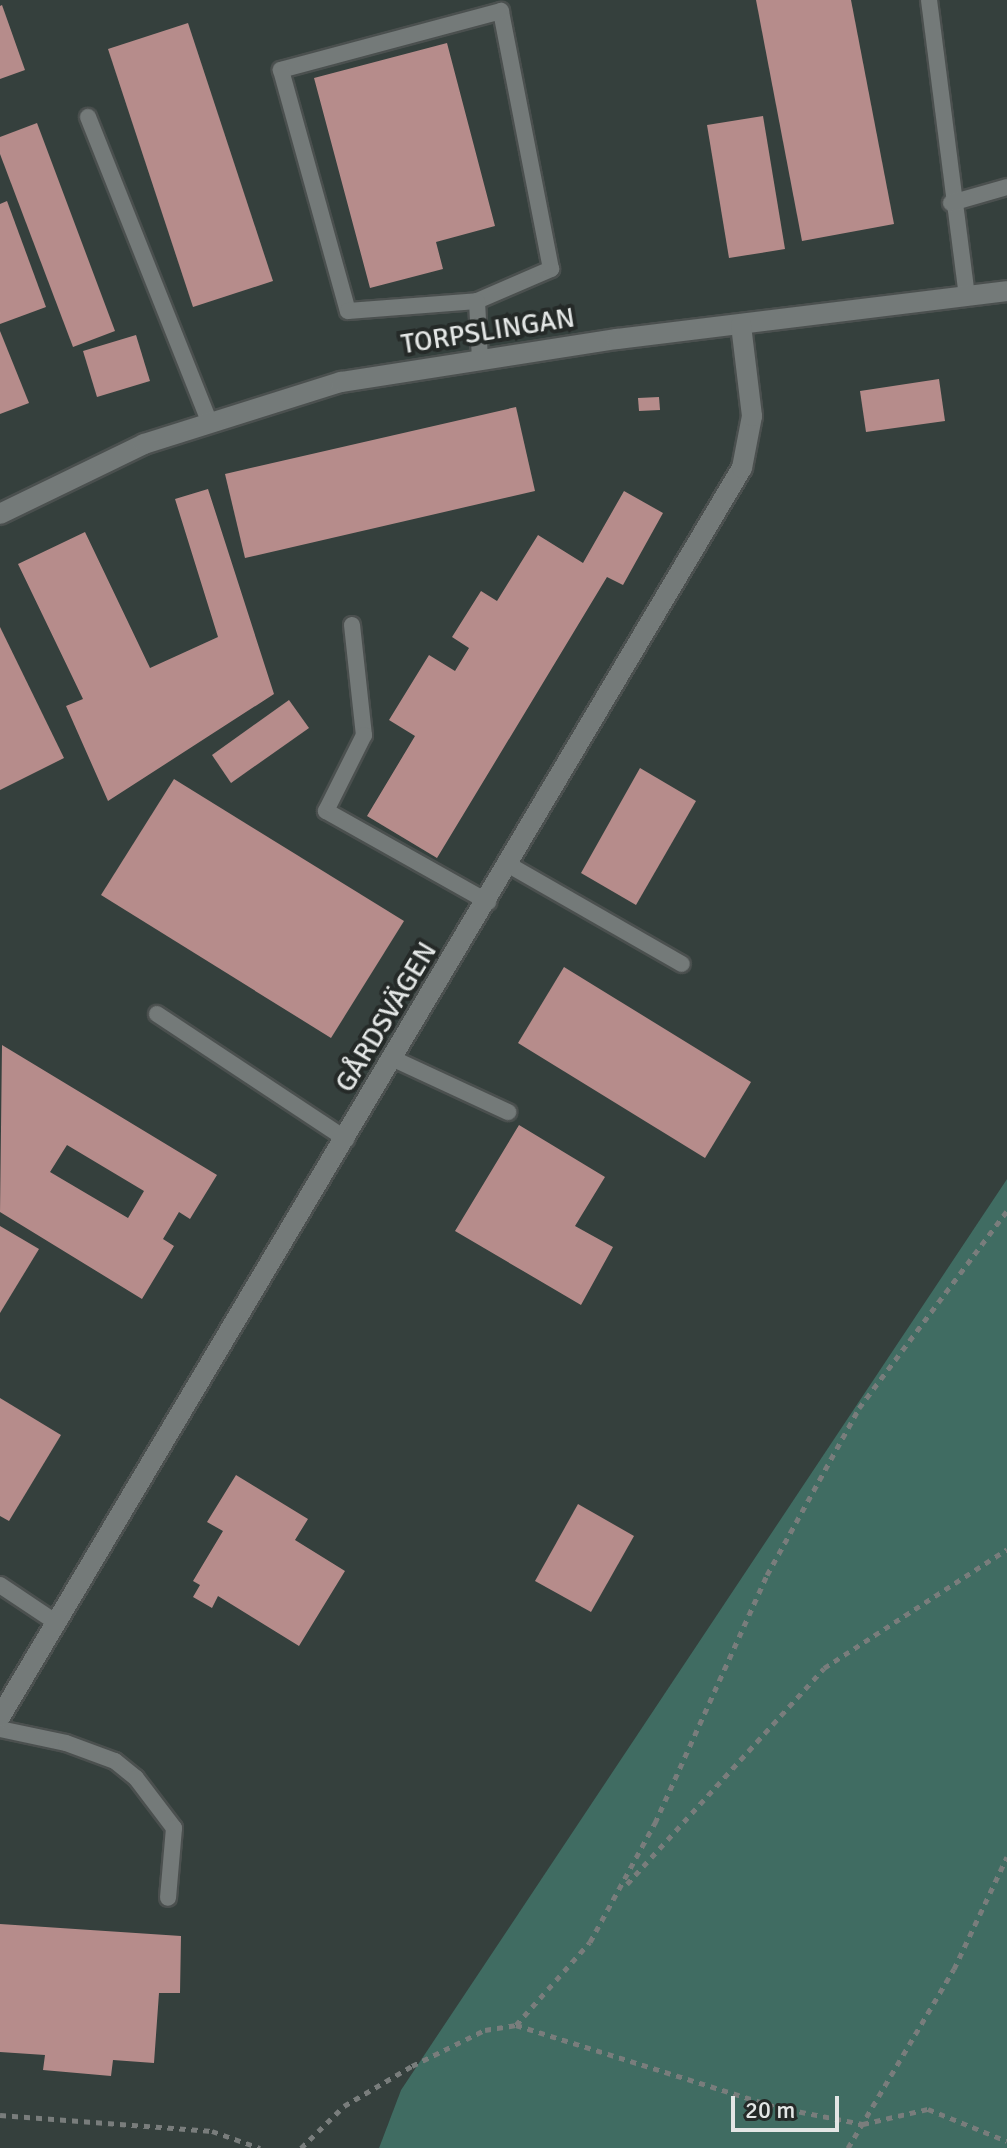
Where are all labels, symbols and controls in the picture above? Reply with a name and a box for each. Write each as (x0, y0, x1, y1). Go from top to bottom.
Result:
street label: TORPSLINGAN (399, 301, 577, 361)
street label: GÅRDSVÄGEN (328, 936, 444, 1098)
scale bar (735, 2080, 843, 2130)
text: 20 m (745, 2095, 795, 2125)

